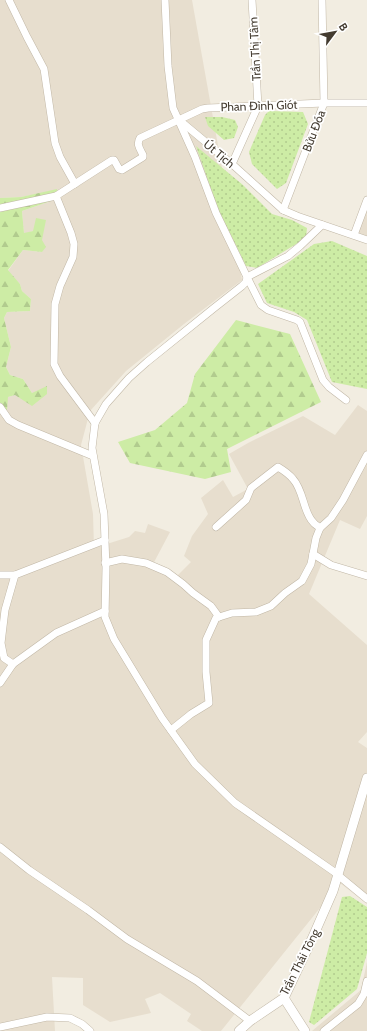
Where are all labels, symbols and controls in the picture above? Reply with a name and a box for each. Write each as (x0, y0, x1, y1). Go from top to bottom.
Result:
north arrow (315, 12, 355, 52)
street label: Trần Thị Tâm (245, 17, 264, 81)
text: B (336, 20, 351, 33)
street label: Phan Đình Giót (220, 97, 298, 114)
street label: Bửu Đóa (299, 108, 328, 154)
street label: Út Tịch (201, 136, 238, 171)
street label: Trần Thái Tông (276, 925, 323, 998)

